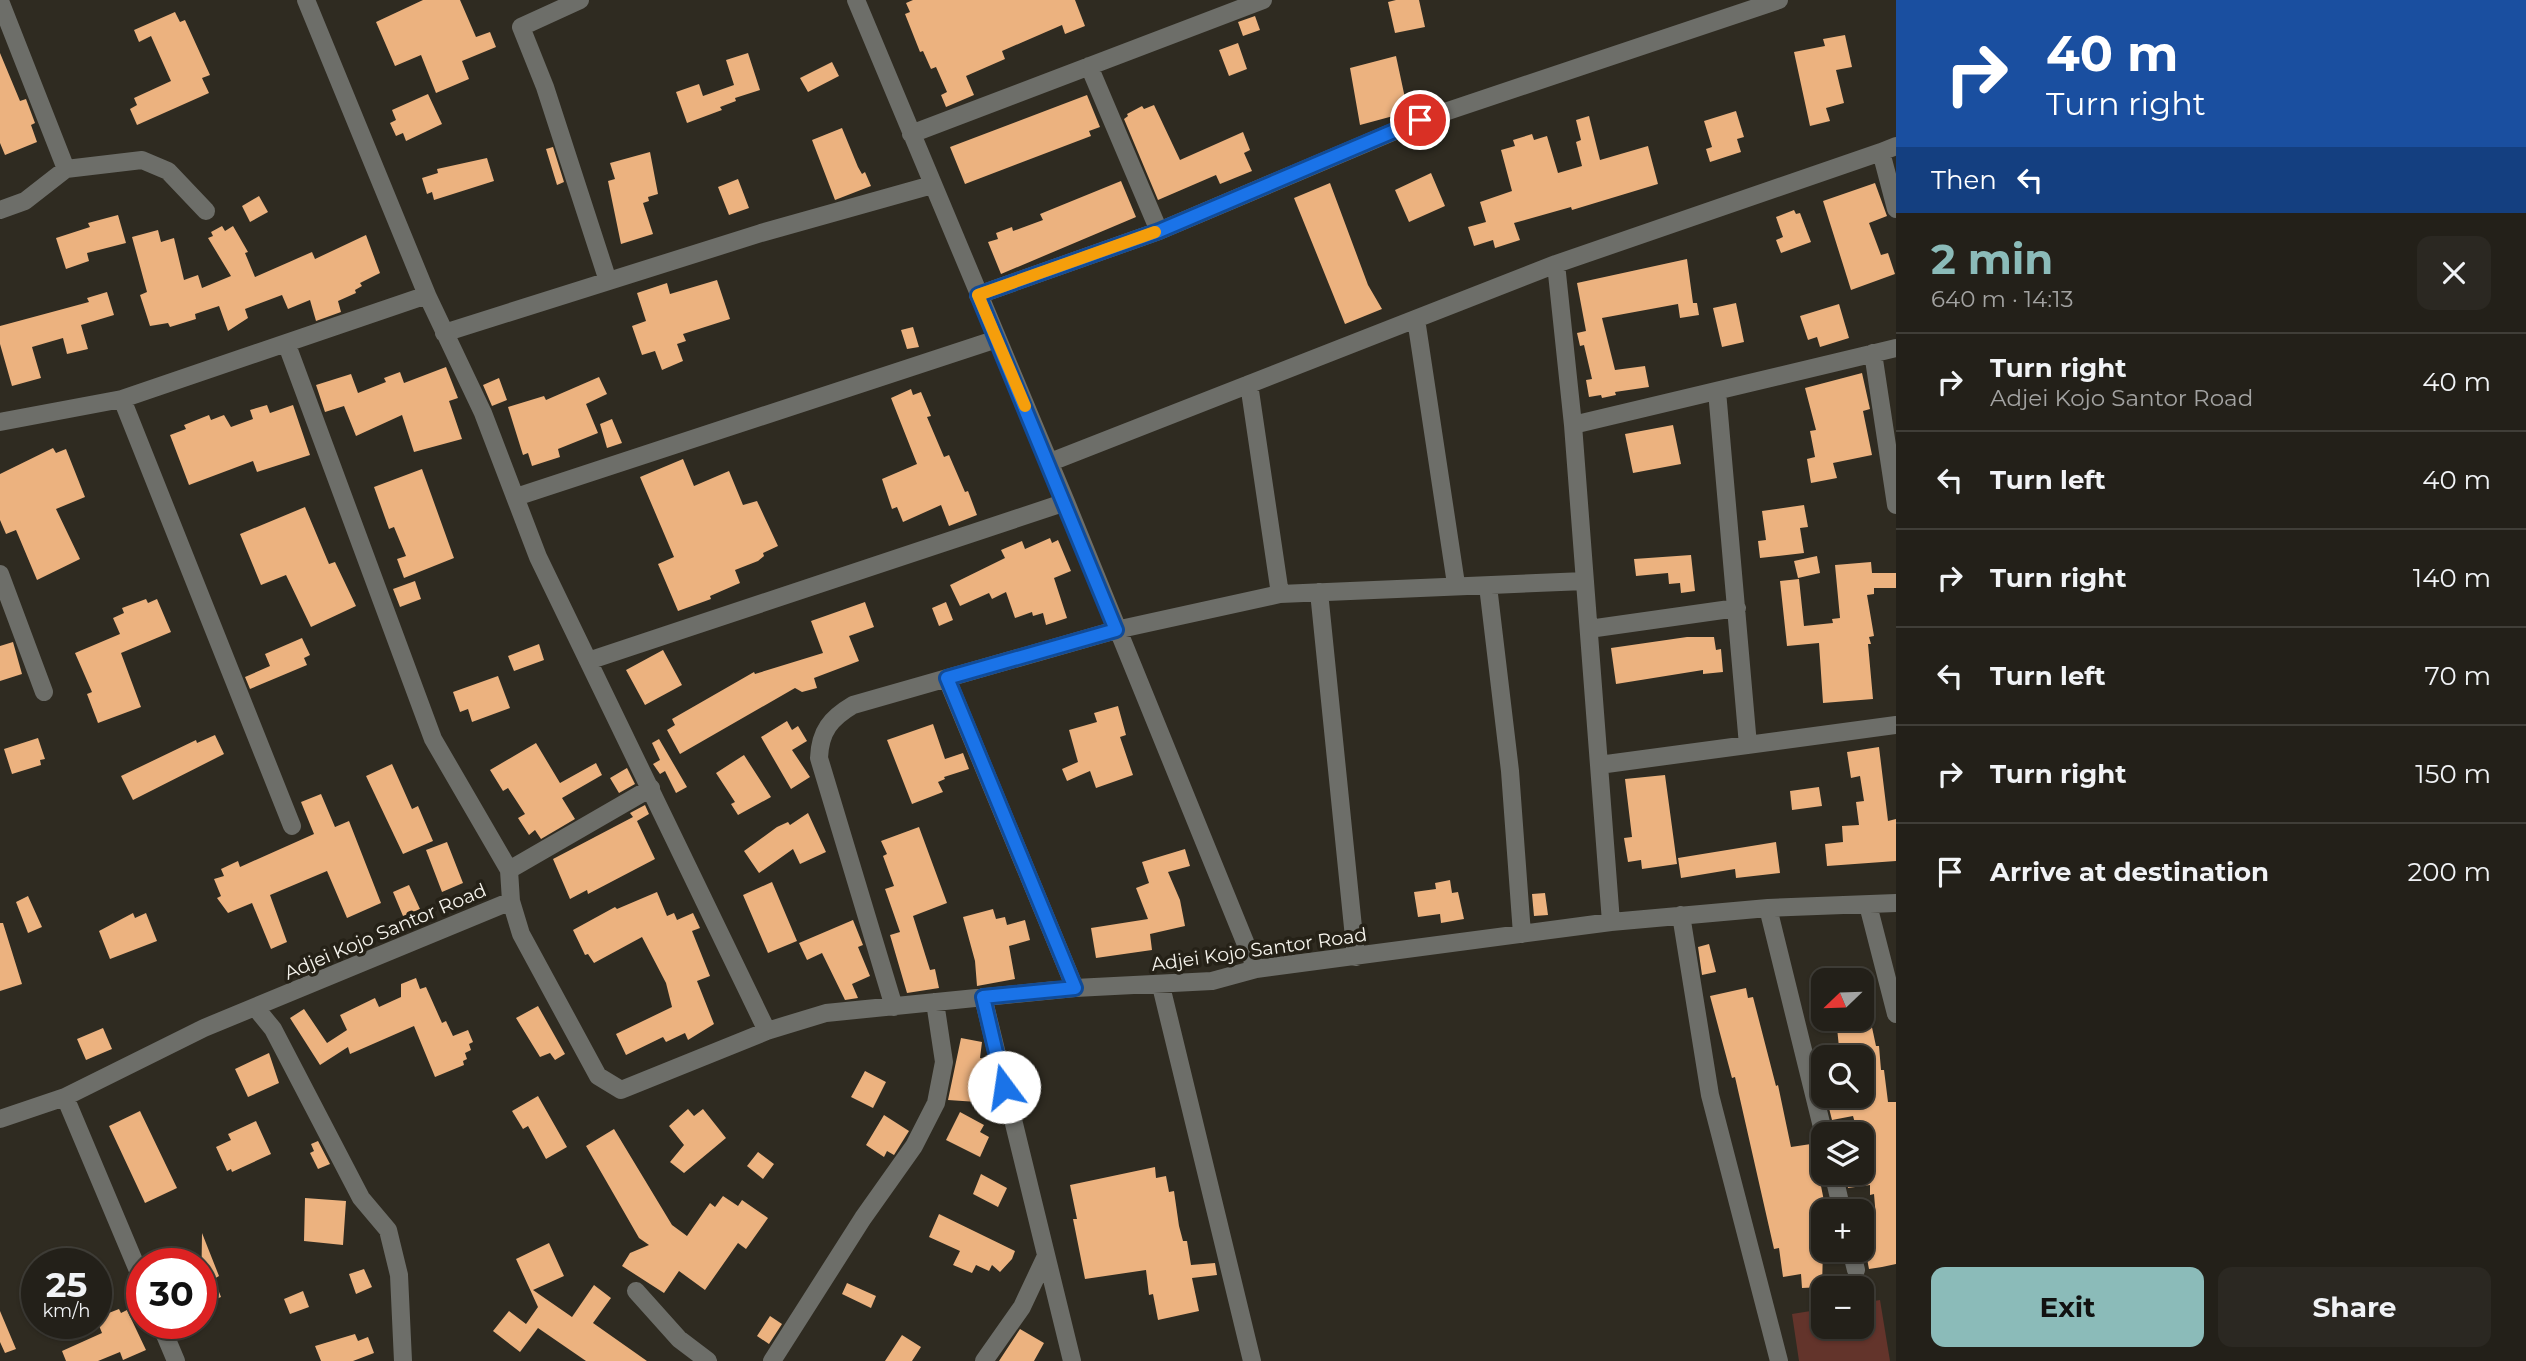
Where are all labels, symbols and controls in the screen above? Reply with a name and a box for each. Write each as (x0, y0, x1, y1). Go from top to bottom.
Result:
text: 40 m (2046, 24, 2178, 83)
icon: right (1931, 28, 2022, 119)
text: Turn right (2046, 84, 2206, 123)
pin (1390, 90, 1450, 150)
icon: arrive (1401, 101, 1439, 139)
icon: left (2011, 161, 2049, 199)
text: Then (1931, 164, 1997, 196)
text: 2 min (1931, 233, 2053, 285)
button: close (2417, 236, 2491, 310)
text: 640 m · 14:13 (1931, 285, 2074, 313)
text: Turn right (1990, 352, 2126, 384)
icon: right (1931, 363, 1969, 401)
text: 40 m (2422, 366, 2491, 398)
text: Adjei Kojo Santor Road (1990, 384, 2253, 412)
icon: left (1931, 461, 1969, 499)
text: Turn left (1990, 464, 2106, 496)
text: 40 m (2422, 464, 2491, 496)
icon: right (1931, 559, 1969, 597)
text: Turn right (1990, 562, 2126, 594)
text: 140 m (2413, 562, 2491, 594)
icon: left (1931, 657, 1969, 695)
text: Turn left (1990, 660, 2106, 692)
text: 70 m (2425, 660, 2491, 692)
icon: right (1931, 755, 1969, 793)
text: Turn right (1990, 758, 2126, 790)
text: 150 m (2415, 758, 2491, 790)
icon: arrive (1931, 853, 1969, 891)
text: Arrive at destination (1990, 856, 2269, 888)
text: 200 m (2407, 856, 2491, 888)
street label: Adjei Kojo Santor Road (281, 878, 490, 985)
street label: Adjei Kojo Santor Road (1150, 923, 1368, 976)
north arrow (1811, 968, 1874, 1031)
map controls (1811, 968, 1874, 1339)
button: search (1811, 1045, 1874, 1108)
position arrow (967, 1050, 1041, 1124)
button: layers (1811, 1122, 1874, 1185)
button: + (1811, 1199, 1874, 1262)
speed limit sign: 30 (126, 1248, 217, 1339)
text: 25 (46, 1263, 87, 1306)
button: Exit (1931, 1267, 2204, 1347)
button: Share (2218, 1267, 2491, 1347)
button: − (1811, 1276, 1874, 1339)
text: km/h (42, 1300, 91, 1322)

